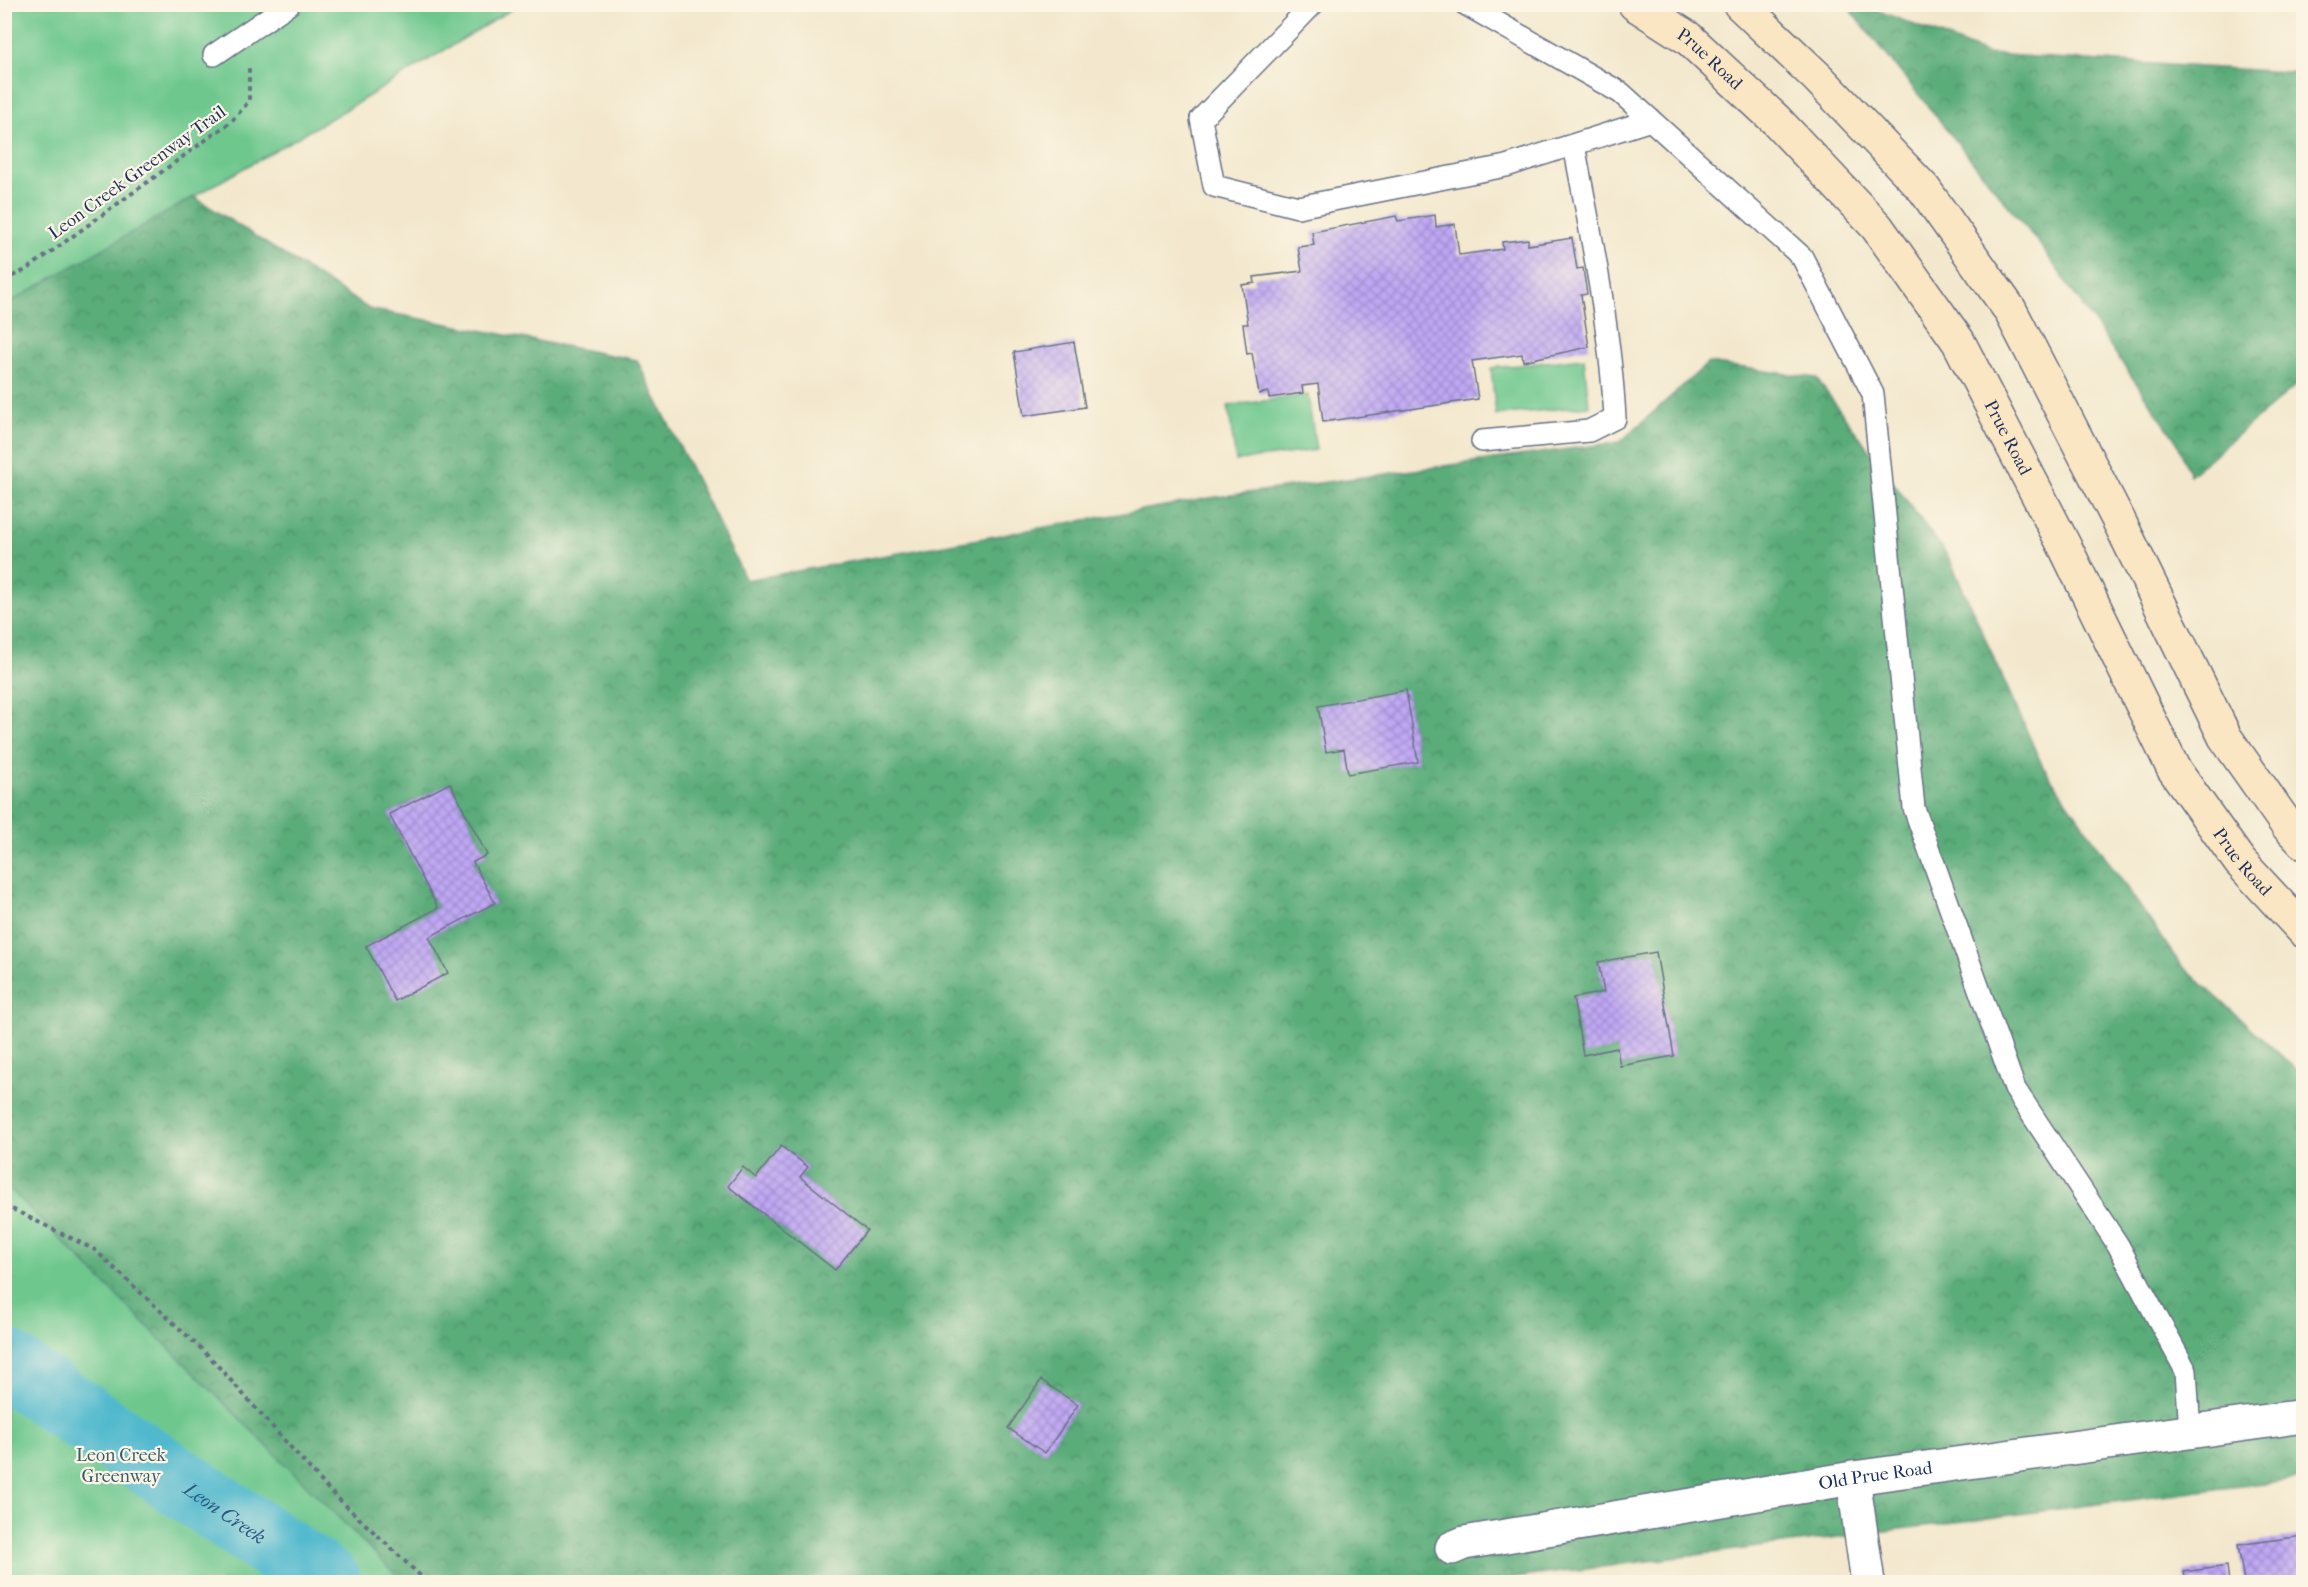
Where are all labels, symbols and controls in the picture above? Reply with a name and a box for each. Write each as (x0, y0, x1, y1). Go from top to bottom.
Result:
street label: Prue Road (1673, 24, 1747, 94)
street label: Leon Creek Greenway Trail (45, 101, 230, 244)
street label: Prue Road (1980, 397, 2036, 479)
street label: Prue Road (2208, 824, 2276, 900)
park label: Leon Creek Greenway (76, 1445, 167, 1487)
street label: Old Prue Road (1817, 1457, 1934, 1495)
water label: Leon Creek (178, 1476, 270, 1549)

